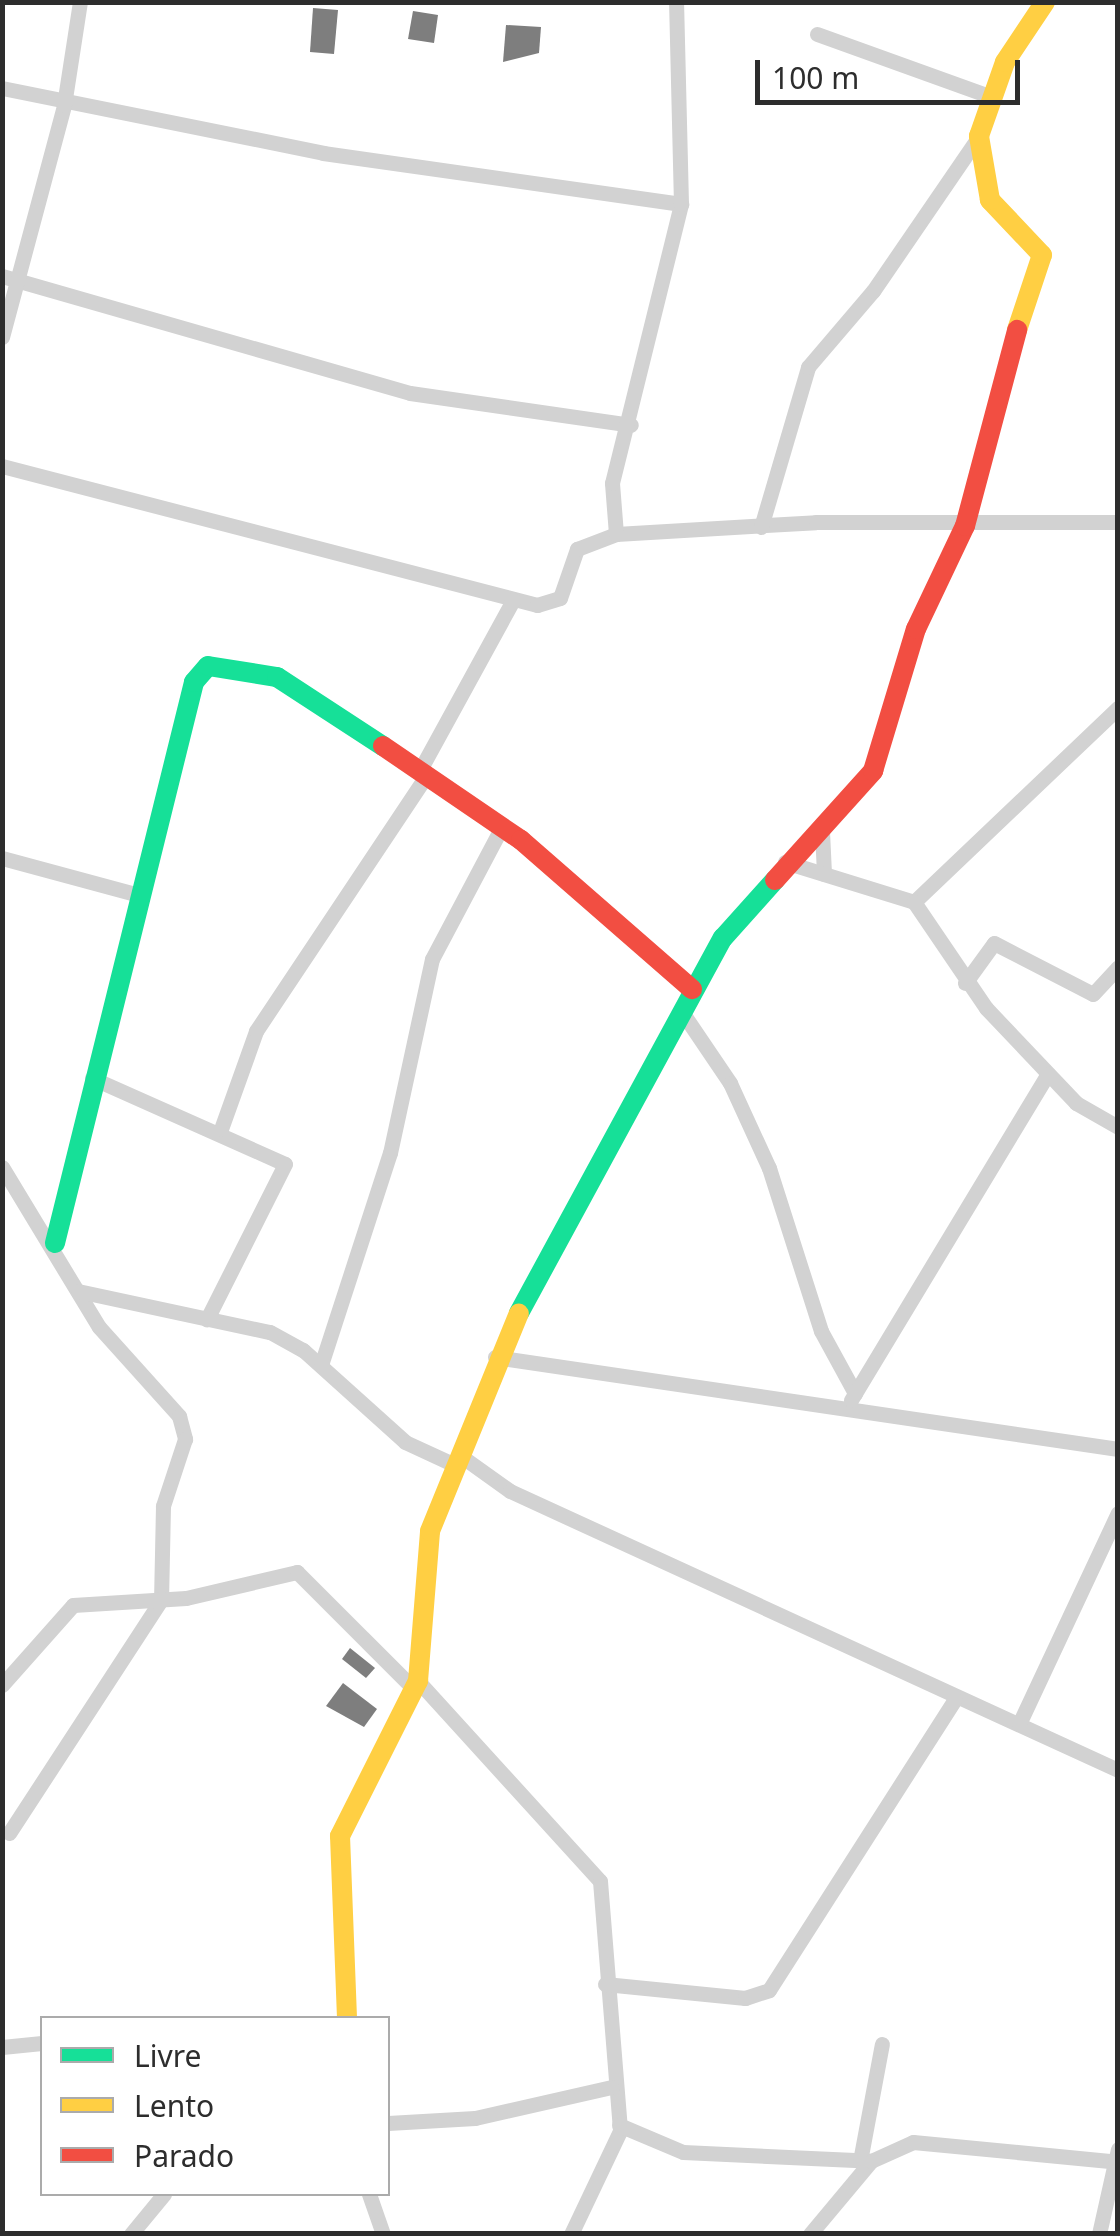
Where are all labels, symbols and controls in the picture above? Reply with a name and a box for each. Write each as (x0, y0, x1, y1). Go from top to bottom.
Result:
scale bar (760, 40, 1025, 102)
text: 100 m (772, 57, 859, 98)
legend (40, 2016, 390, 2196)
text: Livre (134, 2035, 201, 2076)
text: Lento (134, 2085, 214, 2126)
text: Parado (134, 2135, 234, 2176)

